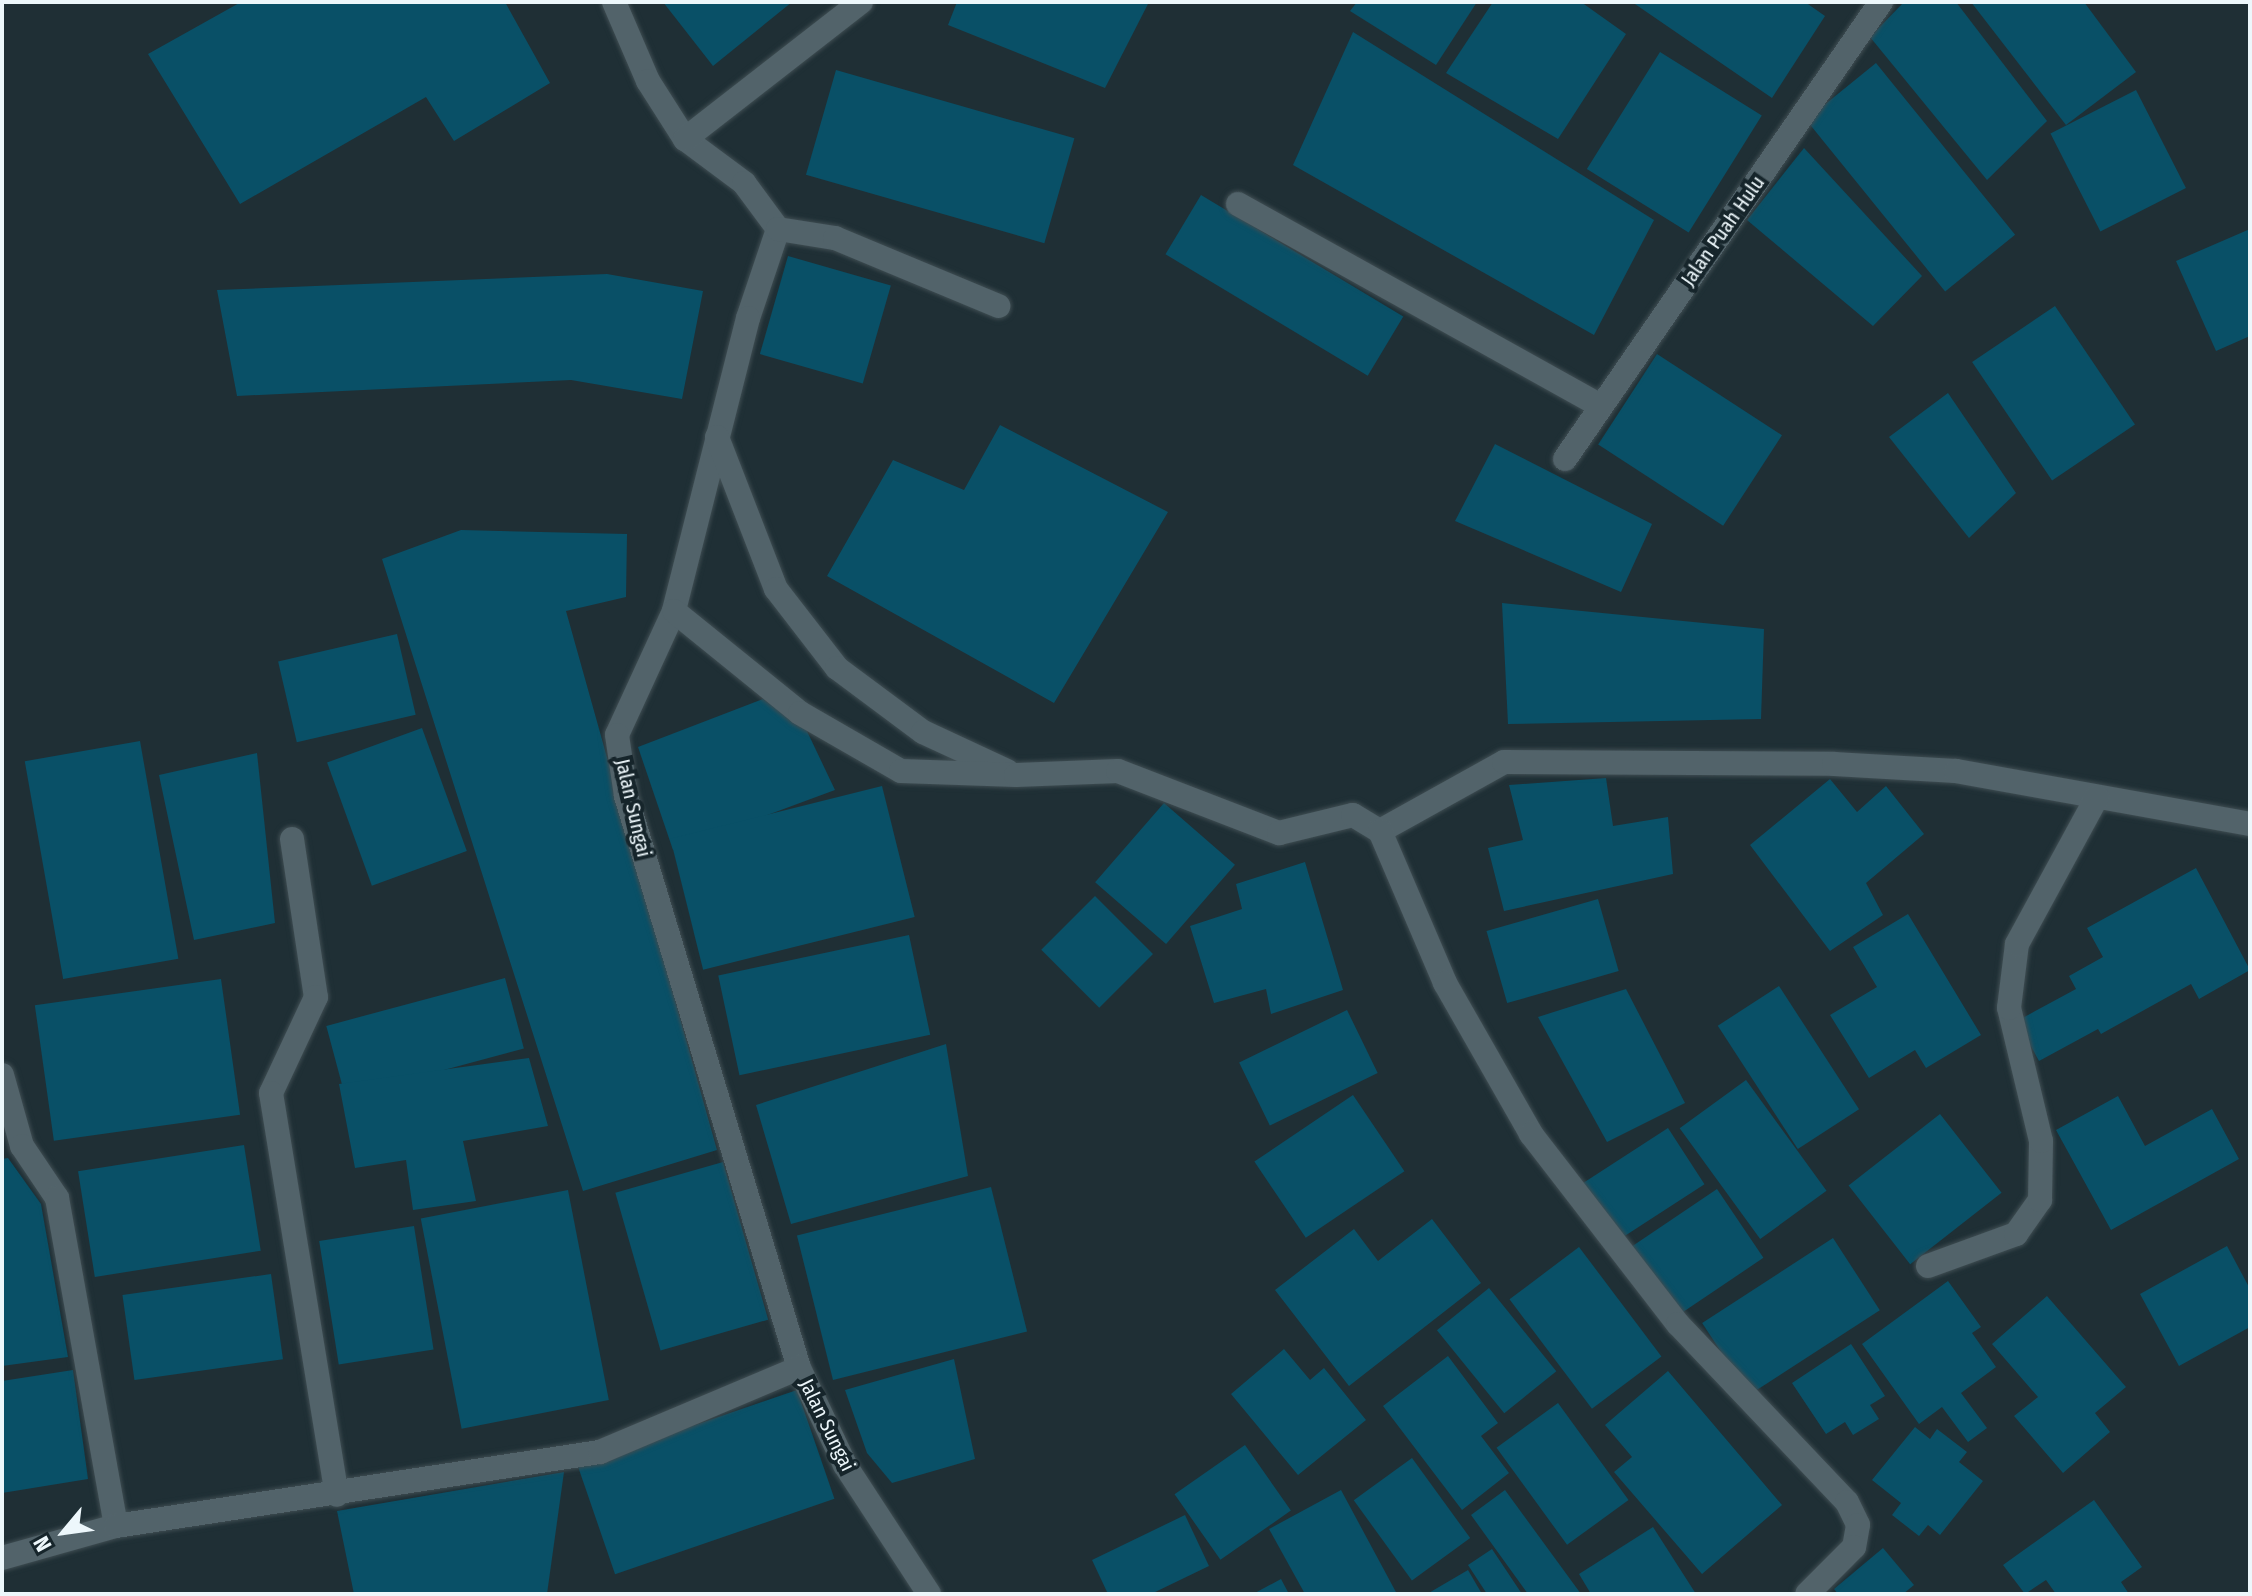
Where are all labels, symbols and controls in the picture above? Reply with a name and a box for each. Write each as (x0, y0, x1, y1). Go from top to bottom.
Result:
street label: Jalan Puah Hulu (1676, 171, 1770, 291)
street label: Jalan Sungai (610, 757, 656, 859)
street label: Jalan Sungai (794, 1375, 860, 1475)
north arrow (24, 1492, 104, 1572)
text: N (28, 1532, 58, 1556)

